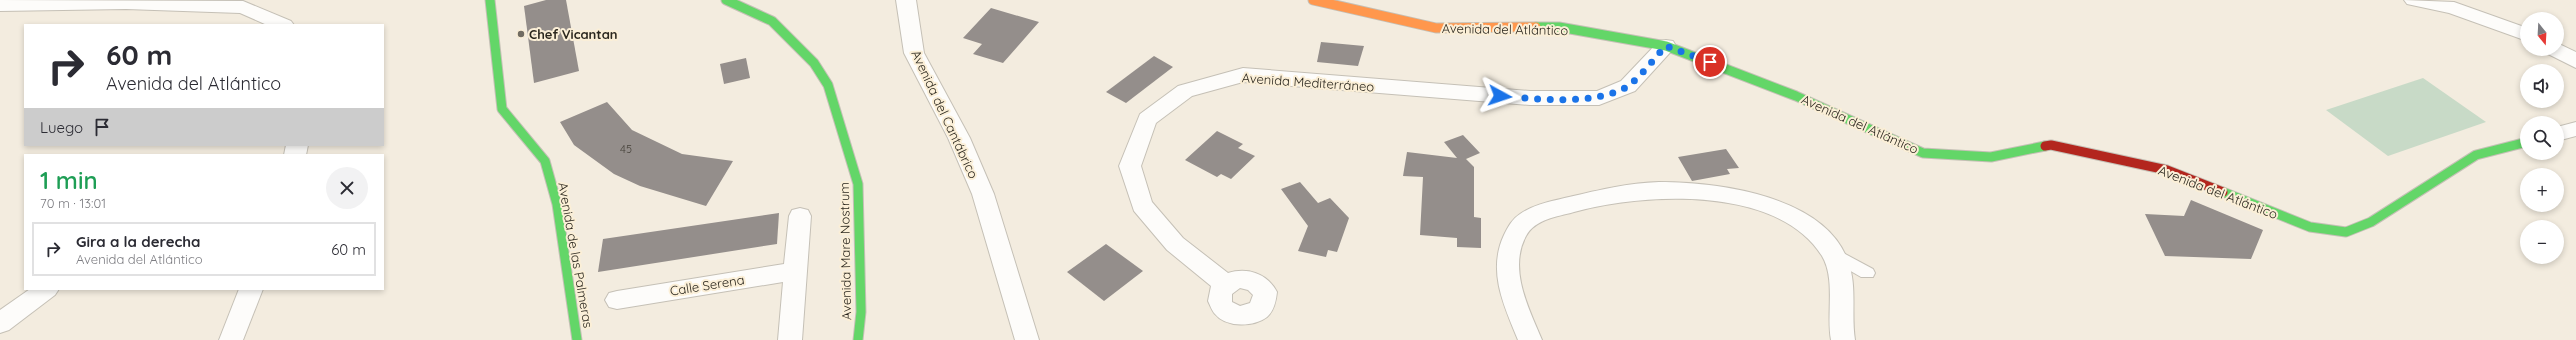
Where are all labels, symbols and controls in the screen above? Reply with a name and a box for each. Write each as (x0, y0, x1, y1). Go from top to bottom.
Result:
north arrow (2520, 12, 2564, 56)
map controls (2520, 12, 2564, 264)
street label: Avenida del Atlántico (1442, 20, 1569, 38)
place label: Chef Vicantan (529, 26, 618, 42)
marker: Chef Vicantan (516, 29, 526, 39)
text: 60 m (106, 37, 172, 72)
icon: right (40, 40, 92, 92)
pin (1693, 45, 1727, 79)
street label: Avenida del Cantábrico (908, 47, 982, 181)
icon: arrive (1699, 51, 1721, 73)
button: sound (2520, 64, 2564, 108)
street label: Avenida Mediterráneo (1241, 69, 1375, 95)
text: Avenida del Atlántico (106, 72, 281, 95)
position arrow (1479, 75, 1521, 117)
street label: Avenida del Atlántico (1799, 91, 1921, 157)
icon: arrive (91, 116, 113, 138)
button: search (2520, 116, 2564, 160)
text: Luego (40, 118, 83, 137)
house number: 45 (620, 142, 632, 156)
street label: Avenida del Atlántico (2156, 162, 2280, 222)
text: 1 min (40, 165, 98, 195)
button: close (326, 167, 368, 209)
button: + (2520, 168, 2564, 212)
street label: Avenida de las Palmeras (555, 181, 597, 329)
street label: Avenida Mare Nostrum (836, 182, 854, 320)
text: 70 m · 13:01 (40, 195, 106, 211)
button: − (2520, 220, 2564, 264)
text: Gira a la derecha (76, 232, 201, 251)
icon: right (42, 238, 64, 260)
text: 60 m (331, 240, 366, 259)
text: Avenida del Atlántico (76, 251, 202, 267)
street label: Calle Serena (669, 271, 745, 299)

